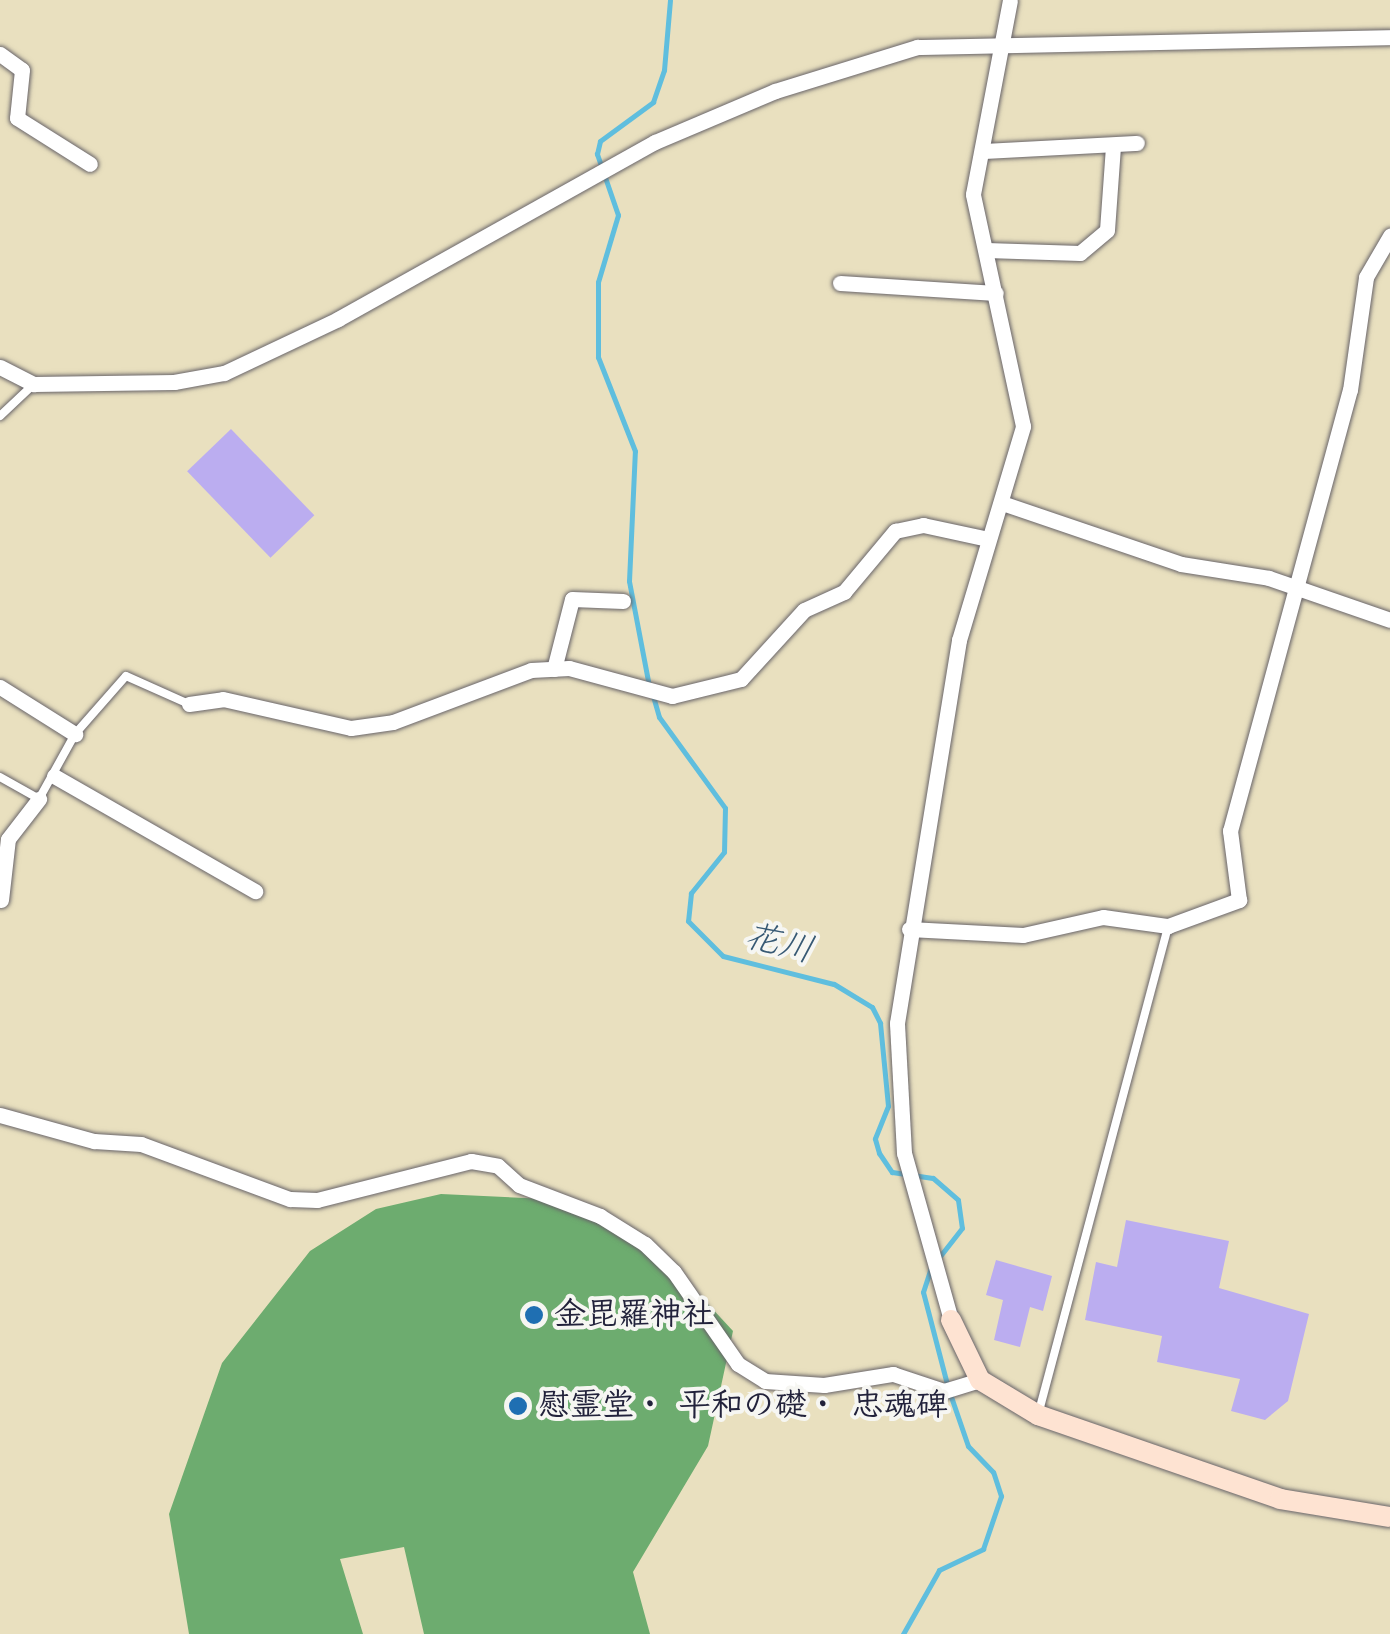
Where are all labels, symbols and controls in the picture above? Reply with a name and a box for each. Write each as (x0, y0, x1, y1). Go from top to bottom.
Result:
water label: 花川 (740, 915, 818, 973)
place label: 金毘羅神社 (554, 1296, 714, 1334)
marker: 金毘羅神社 (523, 1304, 545, 1326)
place label: 慰霊堂・ 平和の礎・ 忠魂碑 (538, 1387, 948, 1425)
marker: 慰霊堂・ 平和の礎・ 忠魂碑 (507, 1395, 529, 1417)

